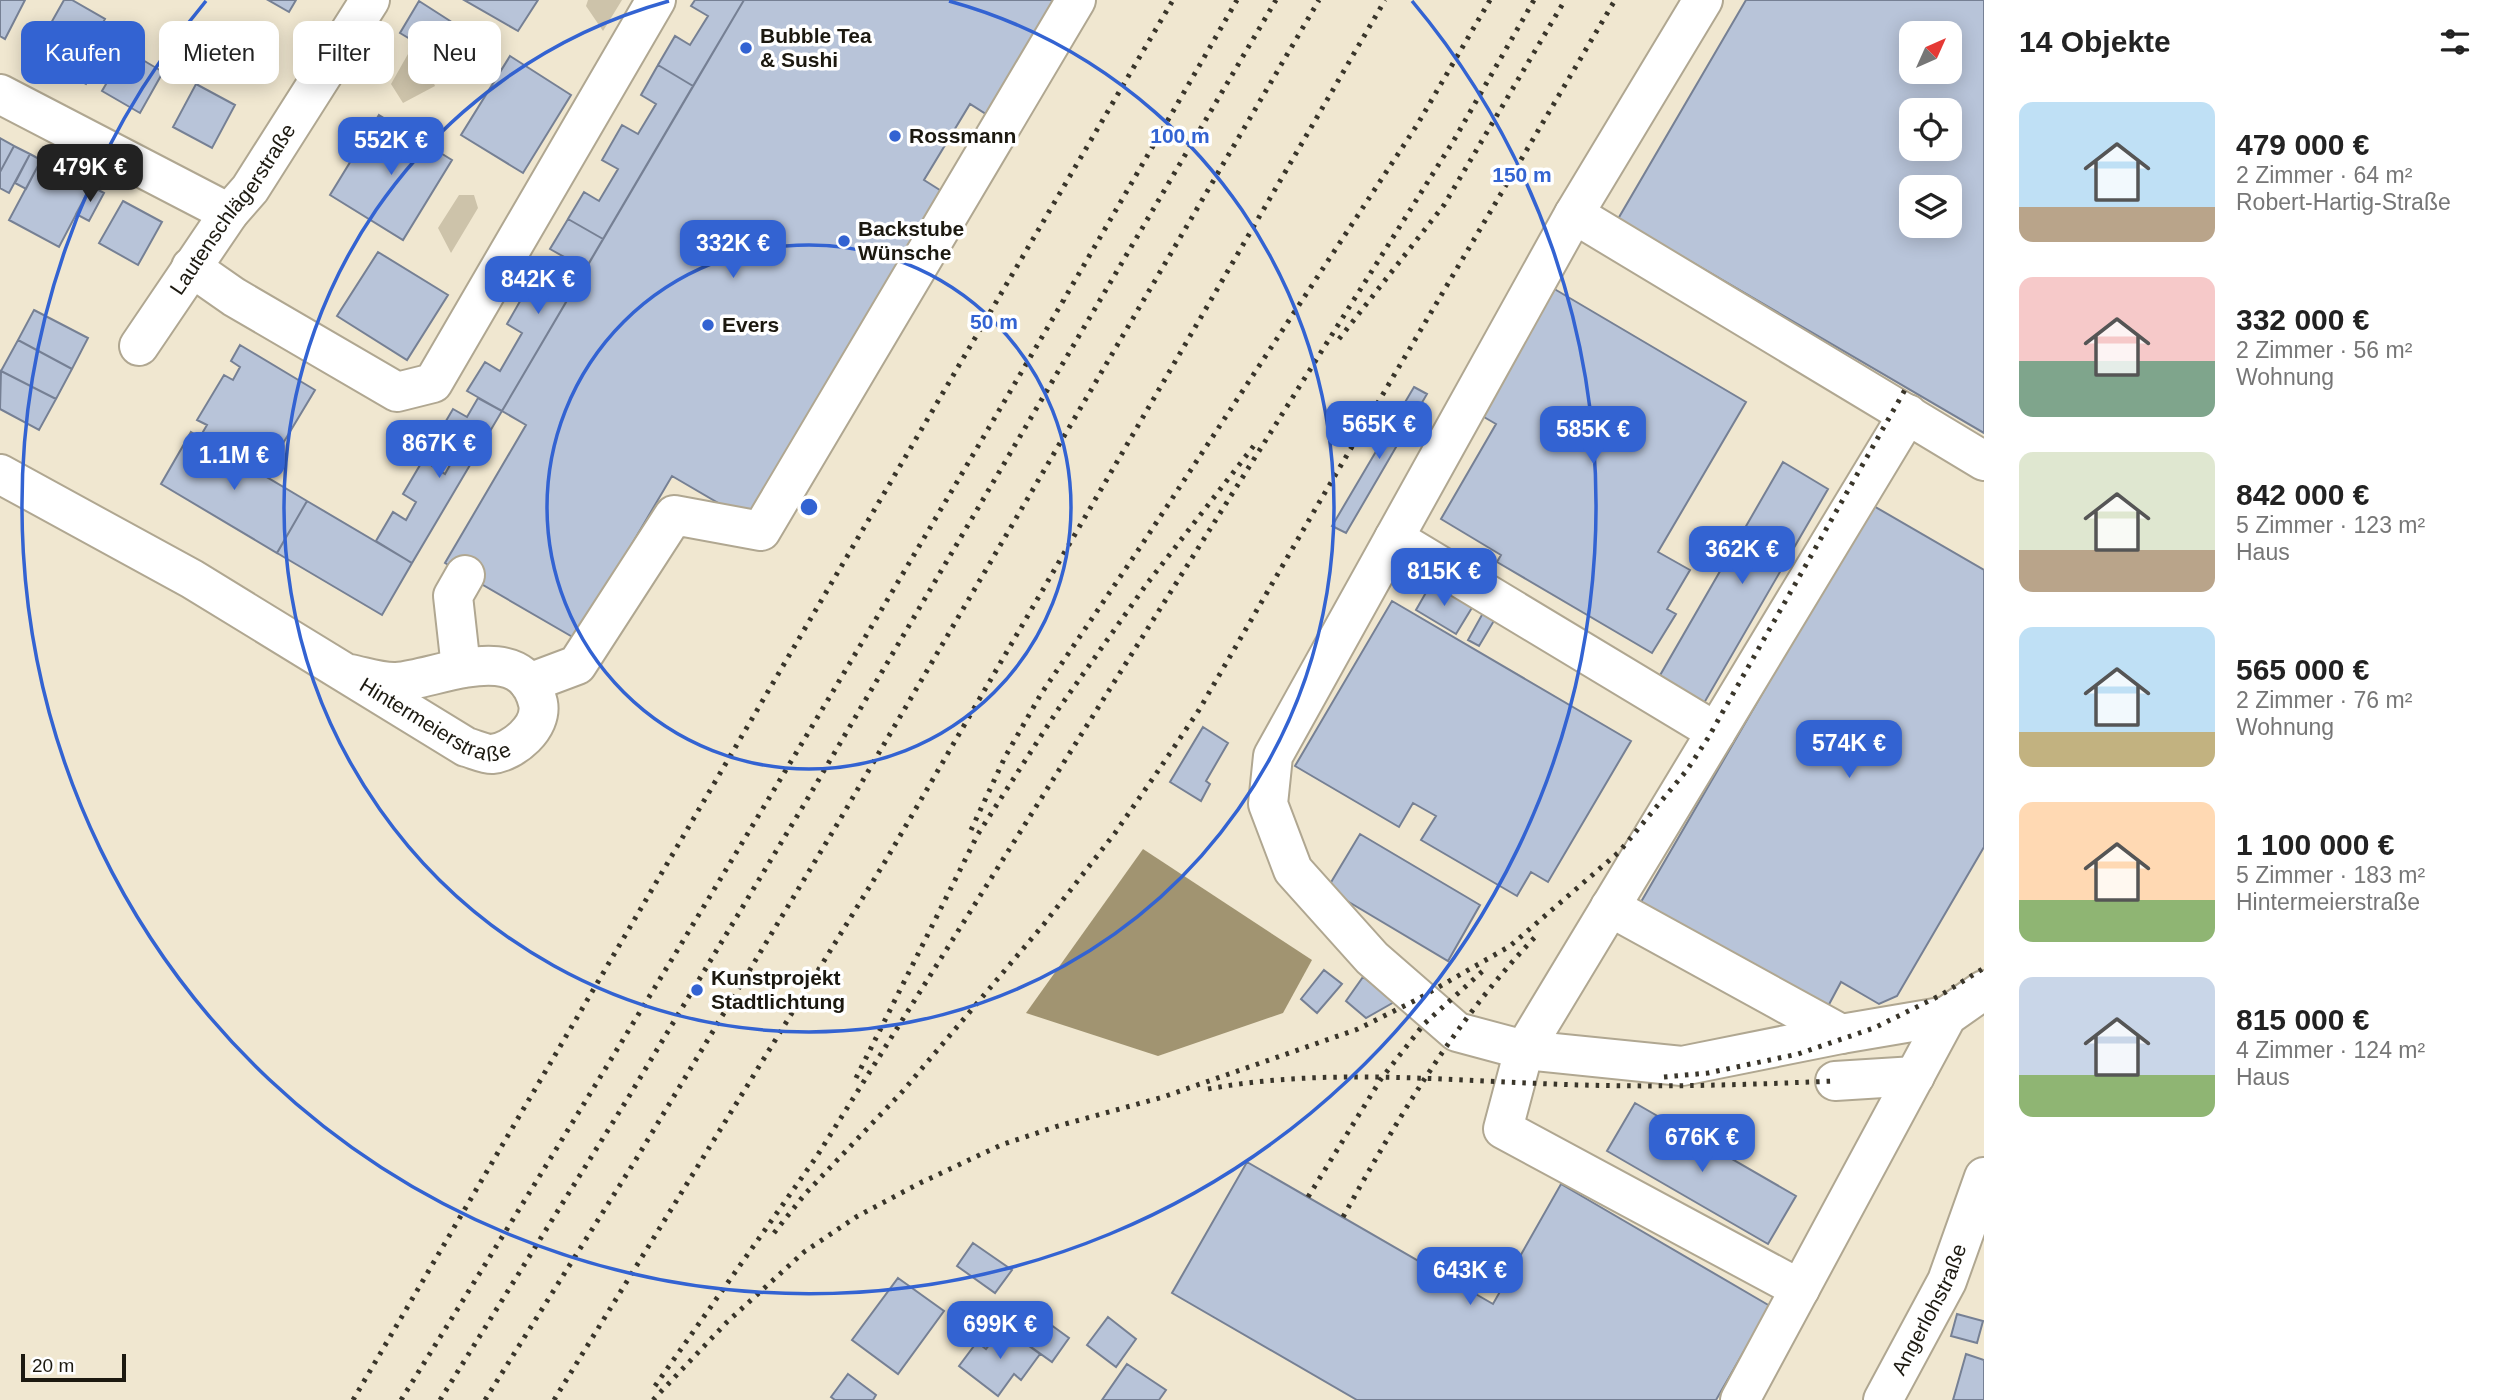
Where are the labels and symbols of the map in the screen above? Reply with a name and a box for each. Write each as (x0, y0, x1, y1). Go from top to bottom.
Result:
north arrow (1899, 21, 1962, 84)
place label: Bubble Tea & Sushi (760, 24, 872, 71)
marker: Bubble Tea & Sushi (738, 40, 754, 56)
pin: 552K € (334, 118, 448, 177)
street label: Lautenschlägerstraße (165, 119, 300, 299)
place label: Rossmann (909, 124, 1016, 147)
text: 100 m (1150, 124, 1210, 147)
marker: Rossmann (887, 128, 903, 144)
pin: 479K € (33, 144, 147, 204)
text: 150 m (1492, 163, 1552, 186)
place label: Backstube Wünsche (858, 217, 964, 264)
pin: 332K € (676, 220, 790, 280)
marker: Backstube Wünsche (836, 233, 852, 249)
pin: 842K € (481, 256, 595, 316)
text: 50 m (970, 310, 1018, 333)
place label: Evers (722, 313, 779, 336)
marker: Evers (700, 317, 716, 333)
pin: 565K € (1322, 402, 1436, 461)
pin: 585K € (1536, 406, 1650, 466)
pin: 867K € (382, 420, 496, 480)
pin: 1.1M € (177, 433, 291, 492)
centre of rings (797, 495, 821, 519)
pin: 362K € (1685, 526, 1799, 586)
pin: 815K € (1387, 548, 1501, 608)
street label: Hintermeierstraße (356, 673, 514, 766)
pin: 574K € (1792, 720, 1906, 780)
place label: Kunstprojekt Stadtlichtung (711, 966, 845, 1013)
marker: Kunstprojekt Stadtlichtung (689, 982, 705, 998)
pin: 676K € (1645, 1114, 1759, 1174)
street label: Angerlohstraße (1887, 1241, 1970, 1379)
pin: 643K € (1413, 1248, 1527, 1307)
pin: 699K € (943, 1302, 1057, 1361)
scale bar (21, 1351, 126, 1383)

